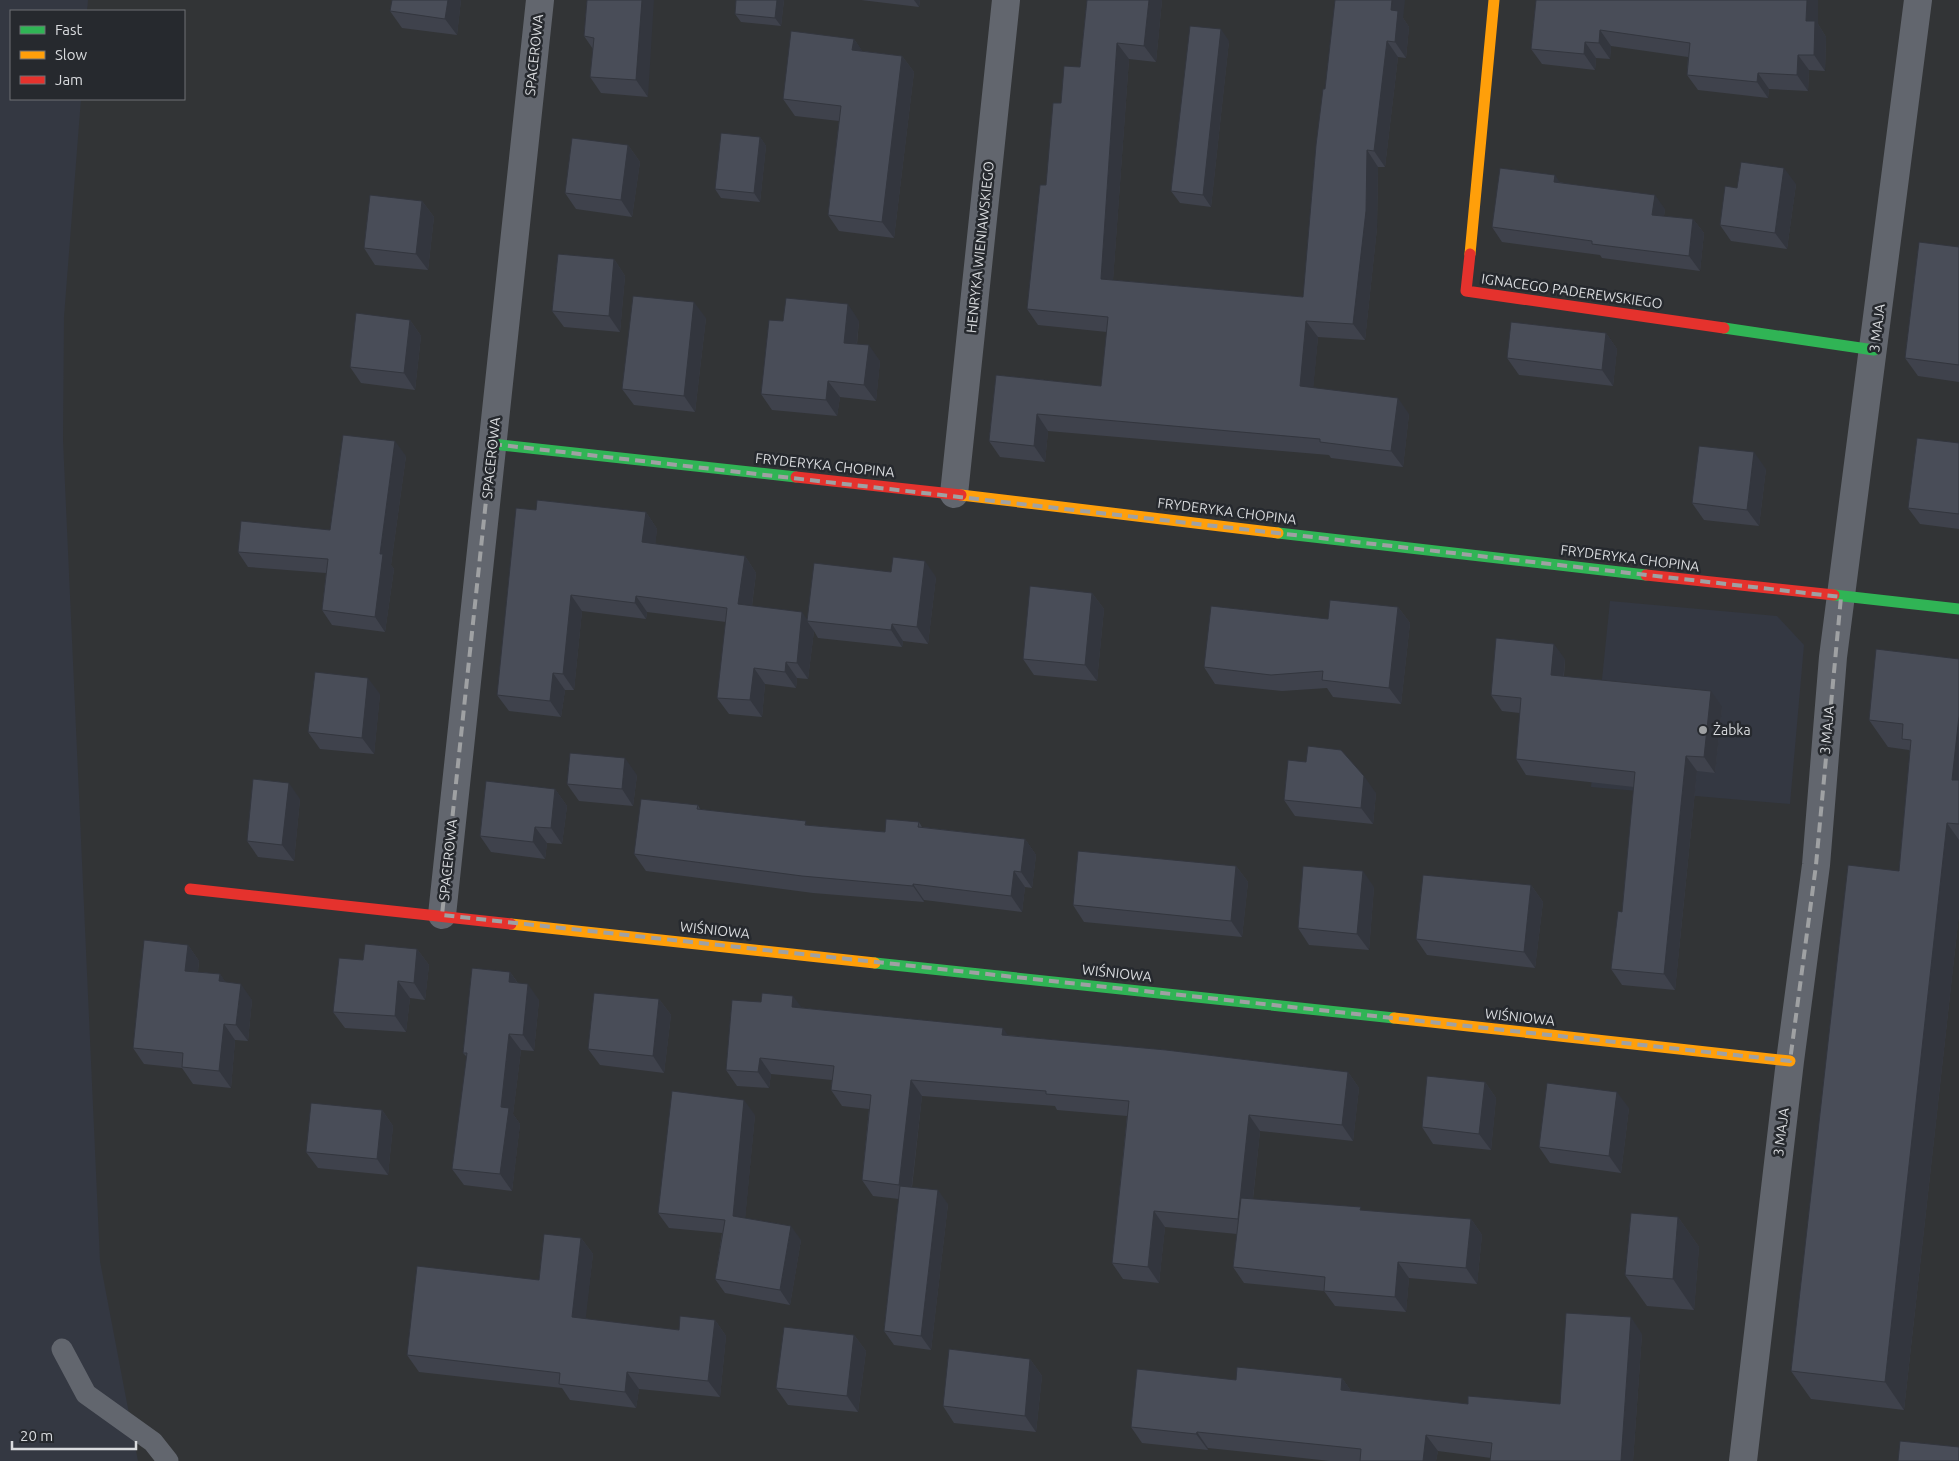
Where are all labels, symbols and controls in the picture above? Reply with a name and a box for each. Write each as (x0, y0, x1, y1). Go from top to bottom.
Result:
legend (10, 10, 185, 100)
street label: SPACEROWA (522, 13, 546, 97)
text: Fast (55, 21, 83, 38)
text: Slow (55, 46, 88, 63)
text: Jam (55, 71, 83, 88)
street label: HENRYKA WIENIAWSKIEGO (963, 160, 997, 334)
street label: IGNACEGO PADEREWSKIEGO (1480, 270, 1664, 312)
street label: 3 MAJA (1866, 303, 1888, 353)
street label: SPACEROWA (479, 416, 503, 500)
street label: FRYDERYKA CHOPINA (755, 450, 895, 480)
street label: FRYDERYKA CHOPINA (1157, 495, 1297, 527)
street label: FRYDERYKA CHOPINA (1560, 542, 1700, 574)
street label: 3 MAJA (1817, 705, 1837, 755)
place label: Żabka (1713, 722, 1751, 738)
marker: Żabka (1697, 724, 1709, 736)
street label: SPACEROWA (436, 818, 460, 902)
street label: WIŚNIOWA (679, 917, 751, 942)
street label: WIŚNIOWA (1081, 960, 1153, 985)
street label: WIŚNIOWA (1484, 1004, 1556, 1029)
street label: 3 MAJA (1770, 1107, 1792, 1157)
scale bar (12, 1418, 136, 1450)
text: 20 m (20, 1427, 53, 1444)

